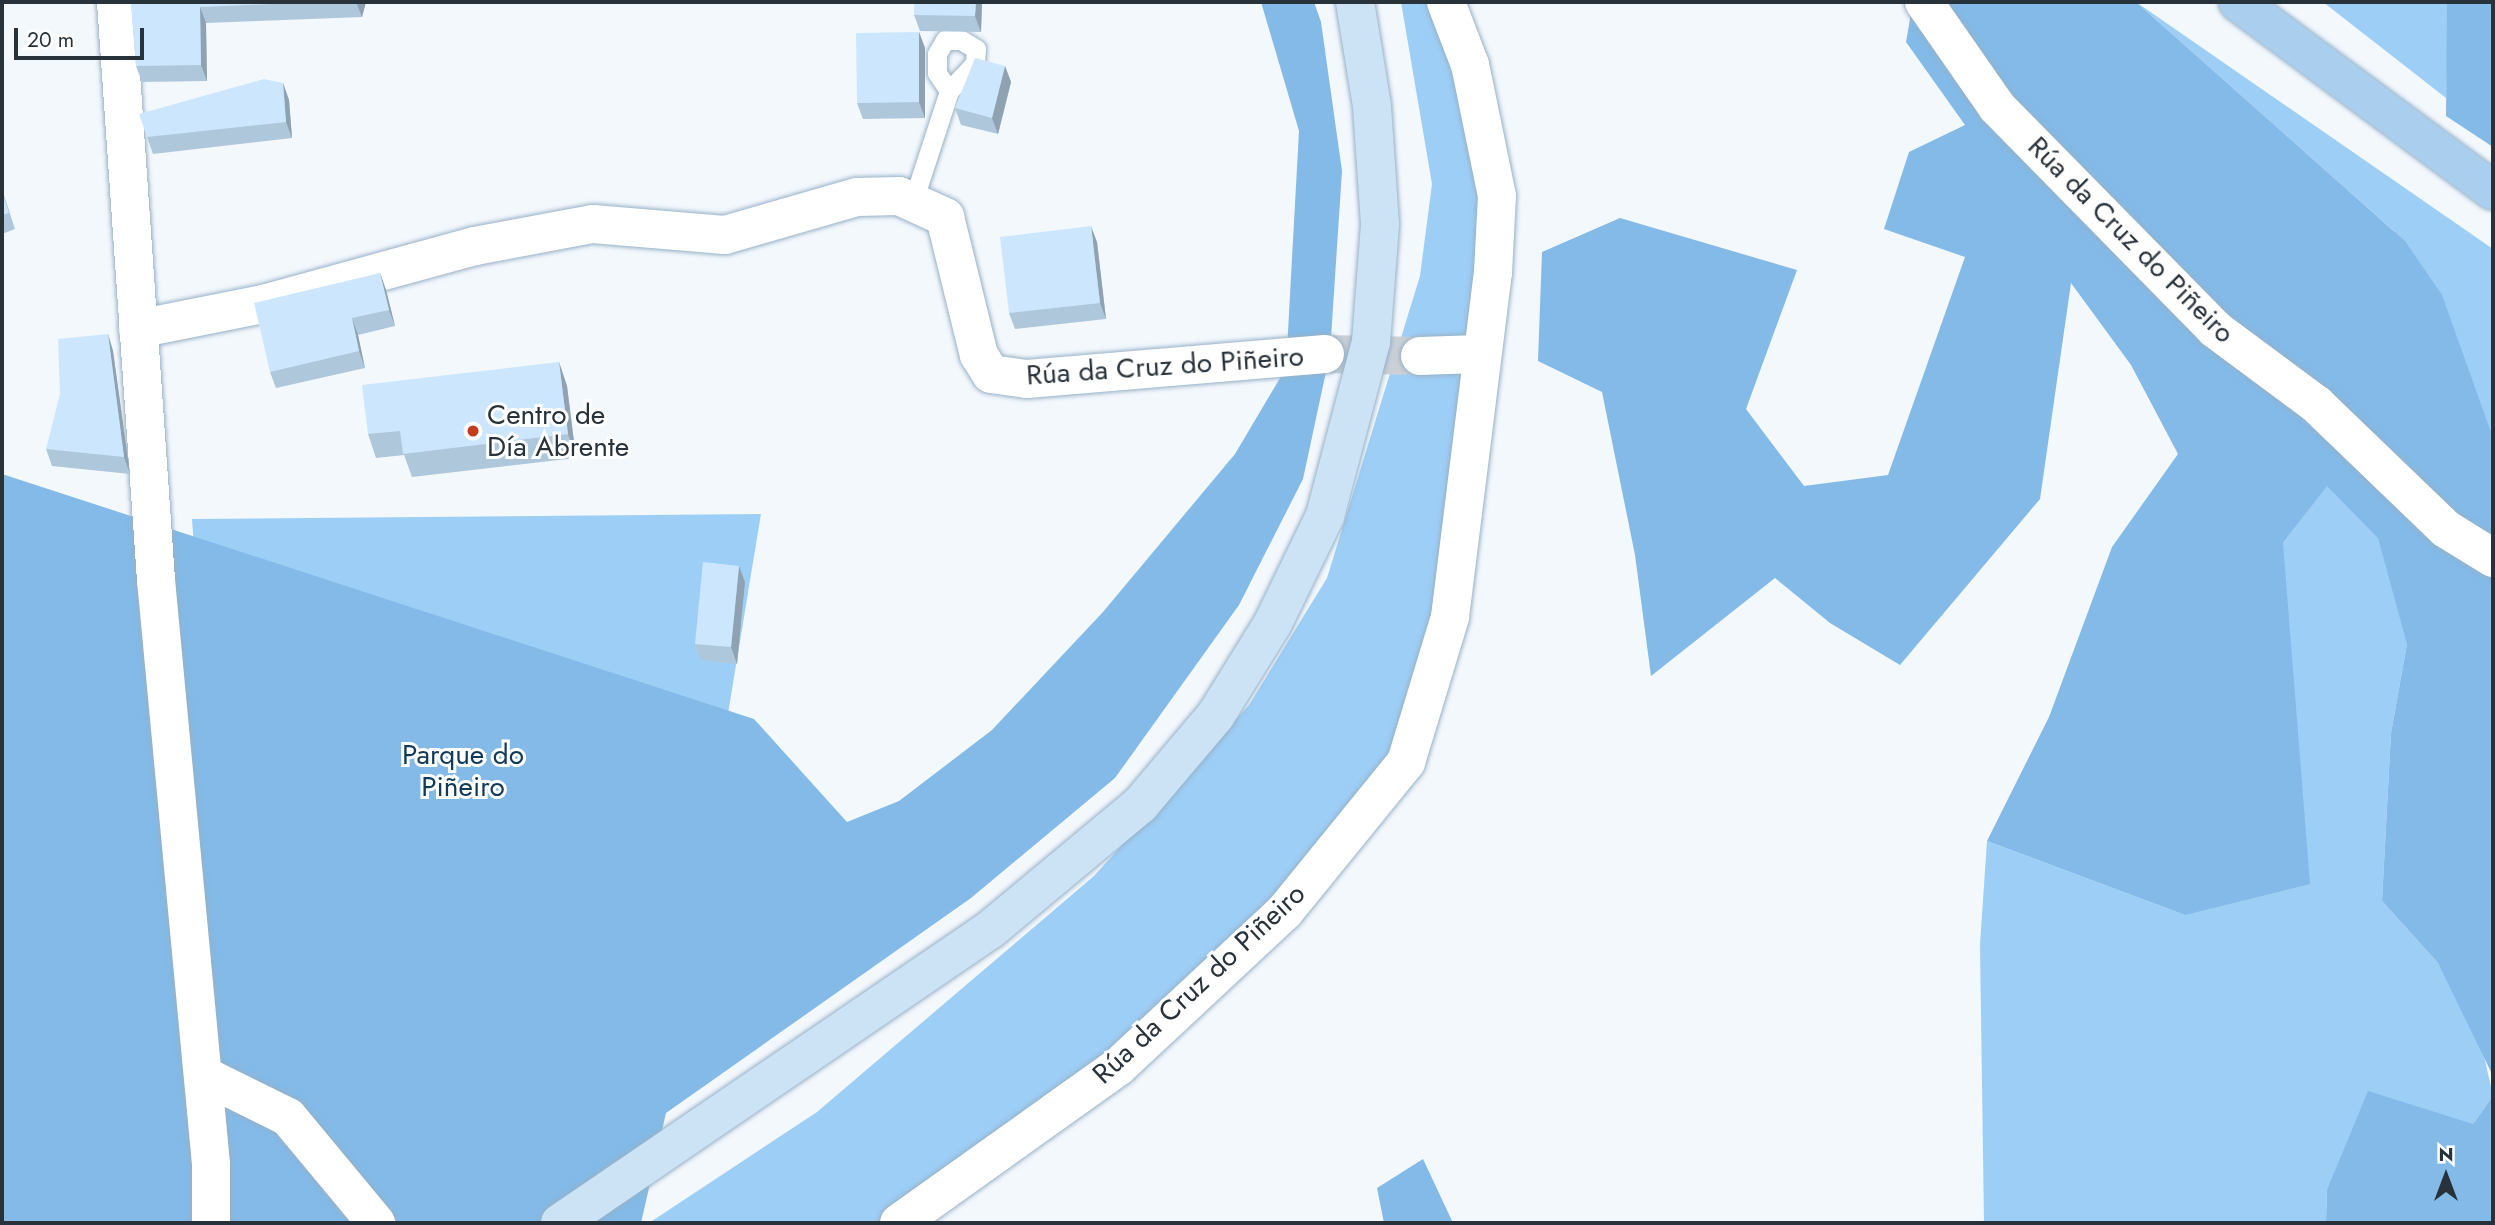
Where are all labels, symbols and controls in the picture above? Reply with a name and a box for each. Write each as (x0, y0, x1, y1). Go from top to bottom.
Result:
scale bar (18, 14, 147, 58)
text: 20 m (27, 25, 74, 55)
street label: Rúa da Cruz do Piñeiro (2021, 130, 2241, 350)
street label: Rúa da Cruz do Piñeiro (1025, 340, 1305, 392)
place label: Centro de Día Abrente (487, 398, 629, 464)
marker: Centro de Día Abrente (465, 423, 481, 439)
park label: Parque do Piñeiro (402, 738, 524, 804)
street label: Rúa da Cruz do Piñeiro (1086, 877, 1312, 1091)
north arrow (2411, 1141, 2481, 1211)
text: N (2438, 1141, 2454, 1168)

